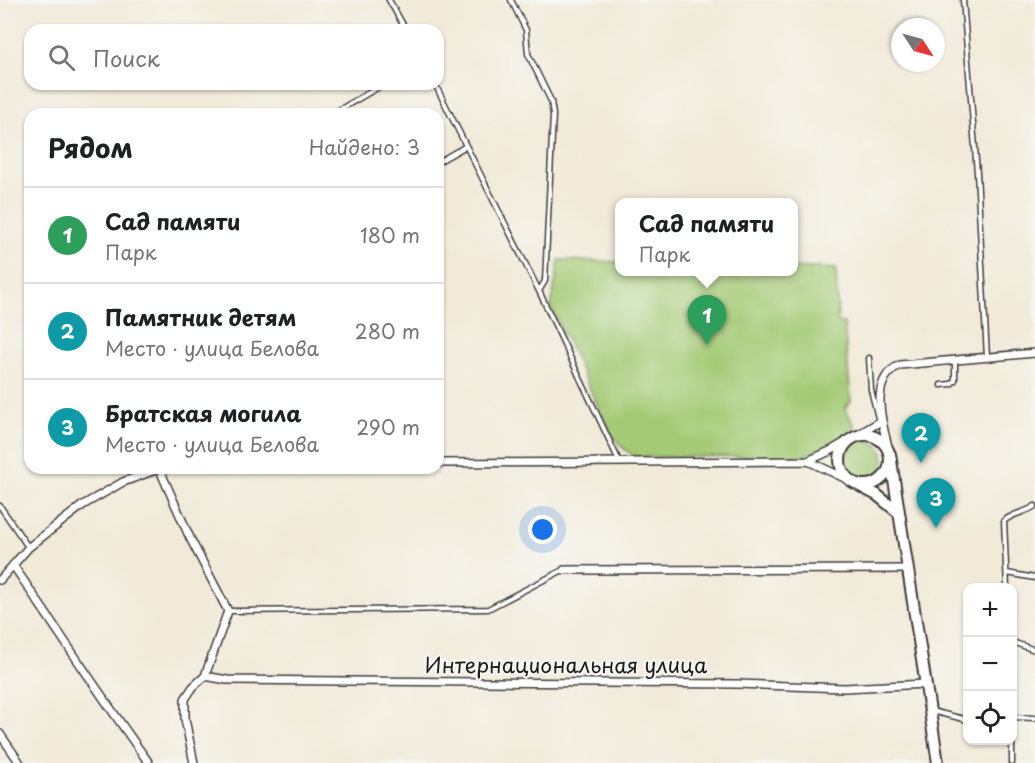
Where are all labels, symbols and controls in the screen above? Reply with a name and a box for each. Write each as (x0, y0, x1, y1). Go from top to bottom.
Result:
north arrow (891, 18, 945, 72)
search box (24, 24, 444, 90)
icon: search (45, 41, 78, 74)
text: Поиск (93, 41, 160, 74)
text: Рядом (48, 128, 133, 167)
text: Найдено: 3 (309, 132, 420, 162)
popup (615, 198, 798, 276)
text: Сад памяти (105, 204, 240, 237)
text: Сад памяти (639, 206, 774, 239)
text: 1 (63, 220, 72, 250)
text: 180 m (360, 220, 420, 250)
text: Парк (105, 237, 157, 267)
text: Парк (639, 239, 690, 269)
pin: 1 (688, 296, 726, 345)
text: Памятник детям (105, 300, 296, 333)
text: 2 (60, 316, 75, 346)
text: 280 m (355, 316, 420, 346)
text: Место · улица Белова (105, 333, 319, 363)
text: Братская могила (105, 396, 302, 429)
text: 3 (61, 412, 74, 442)
text: 290 m (356, 412, 420, 442)
pin: 2 (902, 414, 940, 463)
text: Место · улица Белова (105, 429, 319, 459)
pin: 3 (916, 478, 956, 528)
your location (528, 515, 557, 544)
map controls (963, 583, 1017, 745)
button: + (963, 583, 1017, 637)
button: − (963, 637, 1017, 691)
street label: Интернациональная улица (425, 648, 708, 680)
button: locate (963, 691, 1017, 745)

